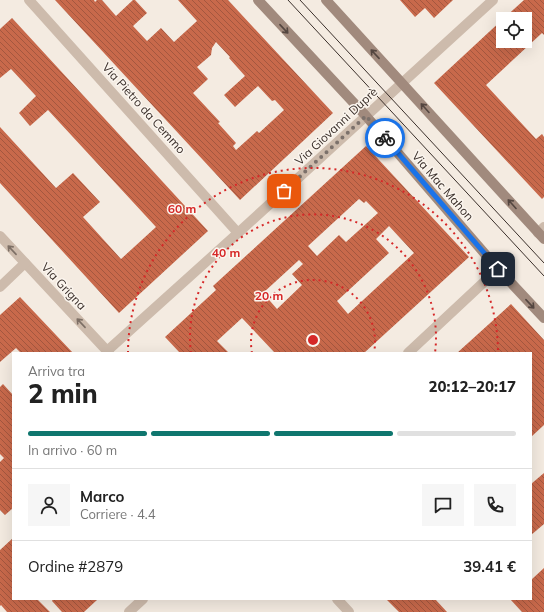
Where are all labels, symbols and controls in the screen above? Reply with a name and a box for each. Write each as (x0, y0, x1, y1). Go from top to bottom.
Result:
map controls (496, 12, 532, 48)
button: locate (496, 12, 532, 48)
one-way arrow (279, 23, 288, 33)
one-way arrow (371, 49, 380, 59)
street label: Via Pietro da Cemmo (99, 60, 189, 157)
street label: Via Giovanni Duprè (292, 84, 380, 168)
one-way arrow (420, 103, 430, 113)
courier (365, 118, 405, 158)
icon: bike (374, 127, 396, 149)
street label: Via Mac Mahon (409, 148, 477, 224)
pin (267, 174, 301, 208)
icon: bag (273, 180, 295, 202)
one-way arrow (508, 199, 517, 209)
text: 60 m (168, 201, 196, 216)
one-way arrow (8, 244, 17, 255)
text: 40 m (212, 245, 240, 260)
pin (481, 252, 515, 286)
icon: home (487, 258, 509, 280)
street label: Via Grigna (38, 259, 90, 313)
text: 20 m (255, 288, 283, 303)
one-way arrow (526, 299, 535, 309)
one-way arrow (76, 317, 85, 328)
centre of rings (306, 333, 320, 347)
text: Arriva tra (28, 363, 85, 379)
text: 2 min (28, 377, 98, 410)
text: 20:12–20:17 (429, 377, 516, 396)
text: In arrivo · 60 m (28, 442, 117, 458)
button: person (28, 484, 70, 526)
button: chat (422, 484, 464, 526)
button: phone (474, 484, 516, 526)
text: Marco (80, 487, 124, 506)
text: Corriere · 4.4 (80, 506, 156, 522)
text: Ordine #2879 (28, 557, 123, 576)
text: 39.41 € (463, 557, 516, 576)

